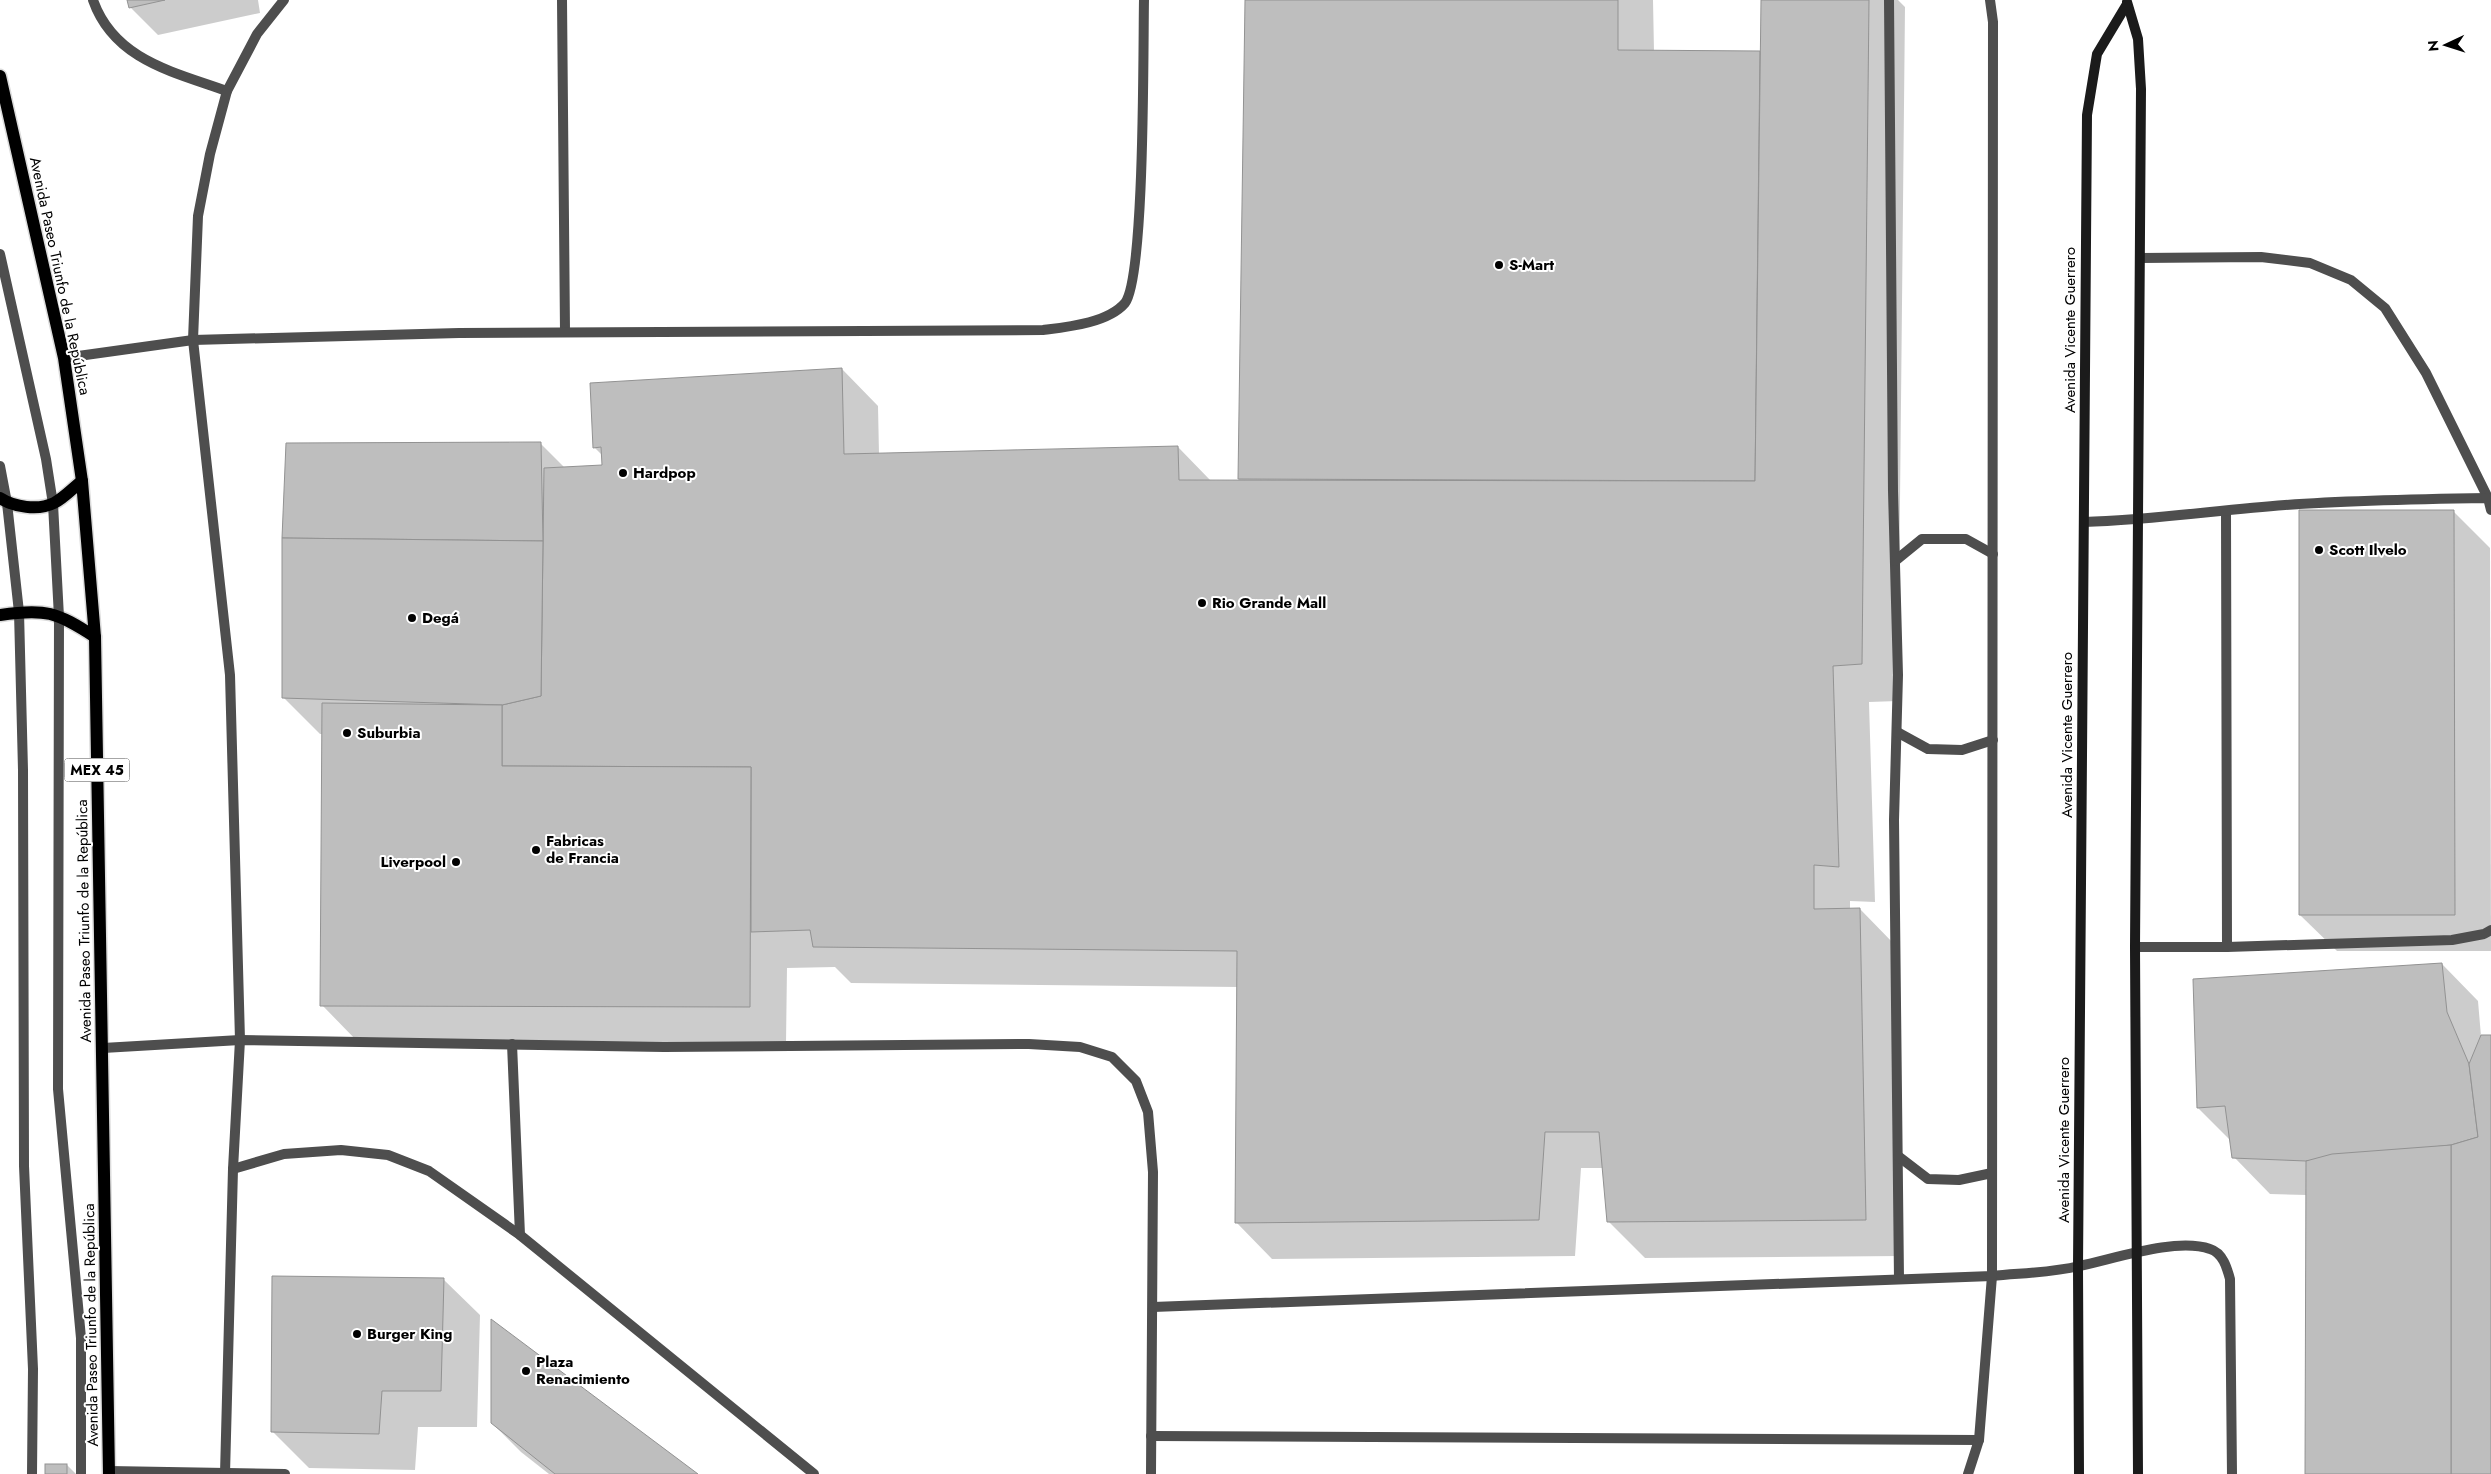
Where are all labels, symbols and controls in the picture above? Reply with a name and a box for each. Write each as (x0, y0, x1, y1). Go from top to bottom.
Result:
north arrow (2421, 20, 2471, 70)
text: N (2423, 40, 2443, 52)
street label: Avenida Paseo Triunfo de la República (24, 155, 96, 397)
street label: Avenida Vicente Guerrero (2059, 247, 2081, 413)
place label: S-Mart (1509, 254, 1554, 276)
marker: S-Mart (1493, 259, 1505, 271)
place label: Hardpop (633, 462, 696, 484)
marker: Hardpop (617, 467, 629, 479)
place label: Scott Ilvelo (2329, 539, 2407, 561)
marker: Scott Ilvelo (2313, 544, 2325, 556)
place label: Rio Grande Mall (1212, 592, 1326, 614)
marker: Rio Grande Mall (1196, 597, 1208, 609)
place label: Degá (422, 607, 459, 629)
marker: Degá (406, 612, 418, 624)
street label: Avenida Vicente Guerrero (2056, 652, 2078, 818)
place label: Suburbia (357, 722, 421, 744)
marker: Suburbia (341, 727, 353, 739)
road number: MEX 45 (64, 758, 130, 782)
street label: Avenida Paseo Triunfo de la República (71, 799, 97, 1043)
place label: Fabricas de Francia (546, 830, 619, 869)
marker: Fabricas de Francia (530, 844, 542, 856)
place label: Liverpool (380, 851, 446, 873)
marker: Liverpool (450, 856, 462, 868)
street label: Avenida Vicente Guerrero (2053, 1057, 2075, 1223)
street label: Avenida Paseo Triunfo de la República (78, 1203, 104, 1447)
place label: Burger King (367, 1323, 452, 1345)
marker: Burger King (351, 1328, 363, 1340)
place label: Plaza Renacimiento (536, 1351, 630, 1390)
marker: Plaza Renacimiento (520, 1365, 532, 1377)

